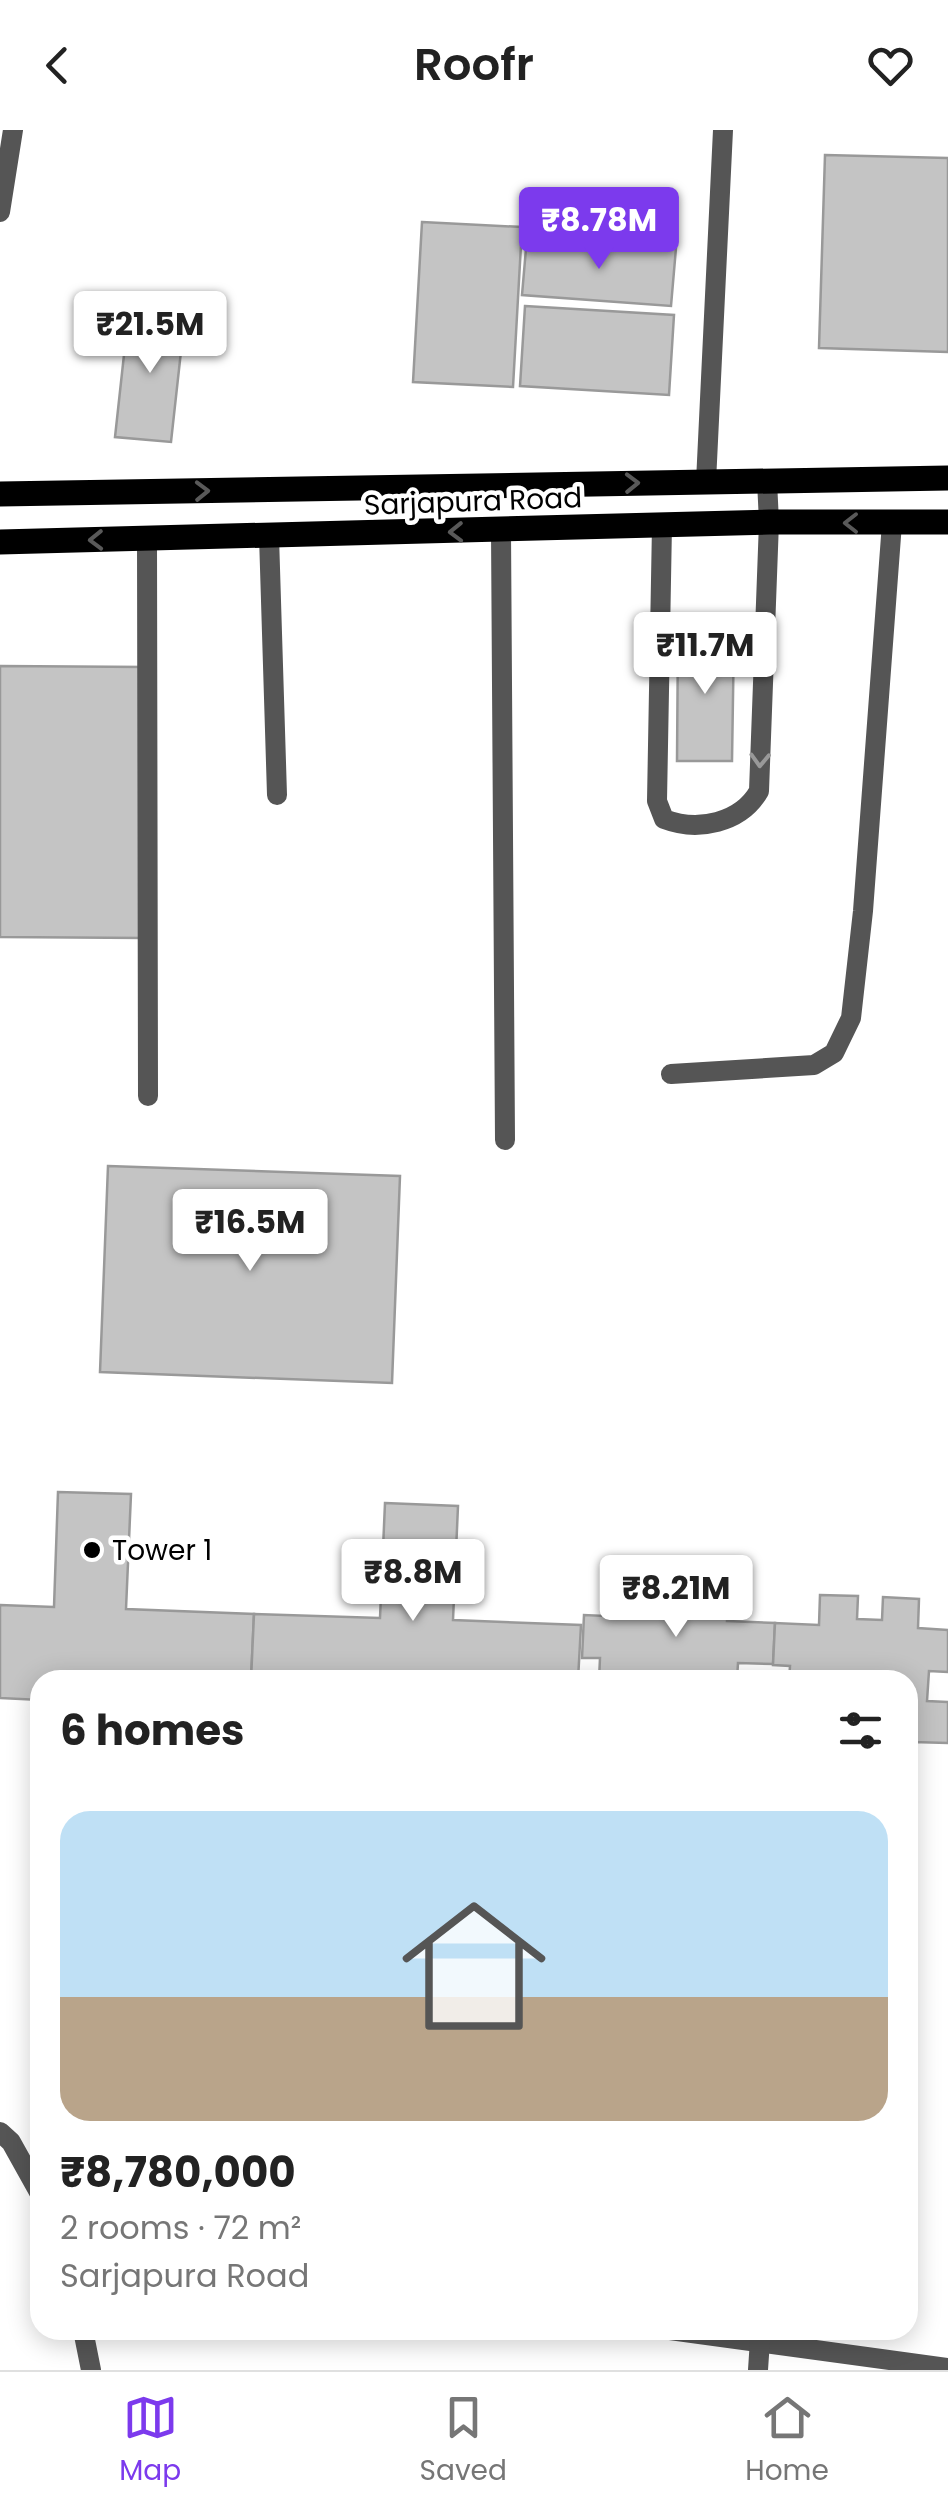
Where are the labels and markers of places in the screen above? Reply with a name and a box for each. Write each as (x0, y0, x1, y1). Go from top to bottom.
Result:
pin: ₹8.78M (518, 187, 680, 272)
pin: ₹21.5M (69, 291, 231, 376)
pin: ₹11.7M (624, 612, 786, 697)
pin: ₹16.5M (169, 1189, 331, 1274)
place label: Tower 1 (112, 1531, 212, 1570)
marker: Tower 1 (81, 1539, 103, 1561)
pin: ₹8.8M (343, 1539, 483, 1624)
pin: ₹8.21M (595, 1555, 757, 1640)

